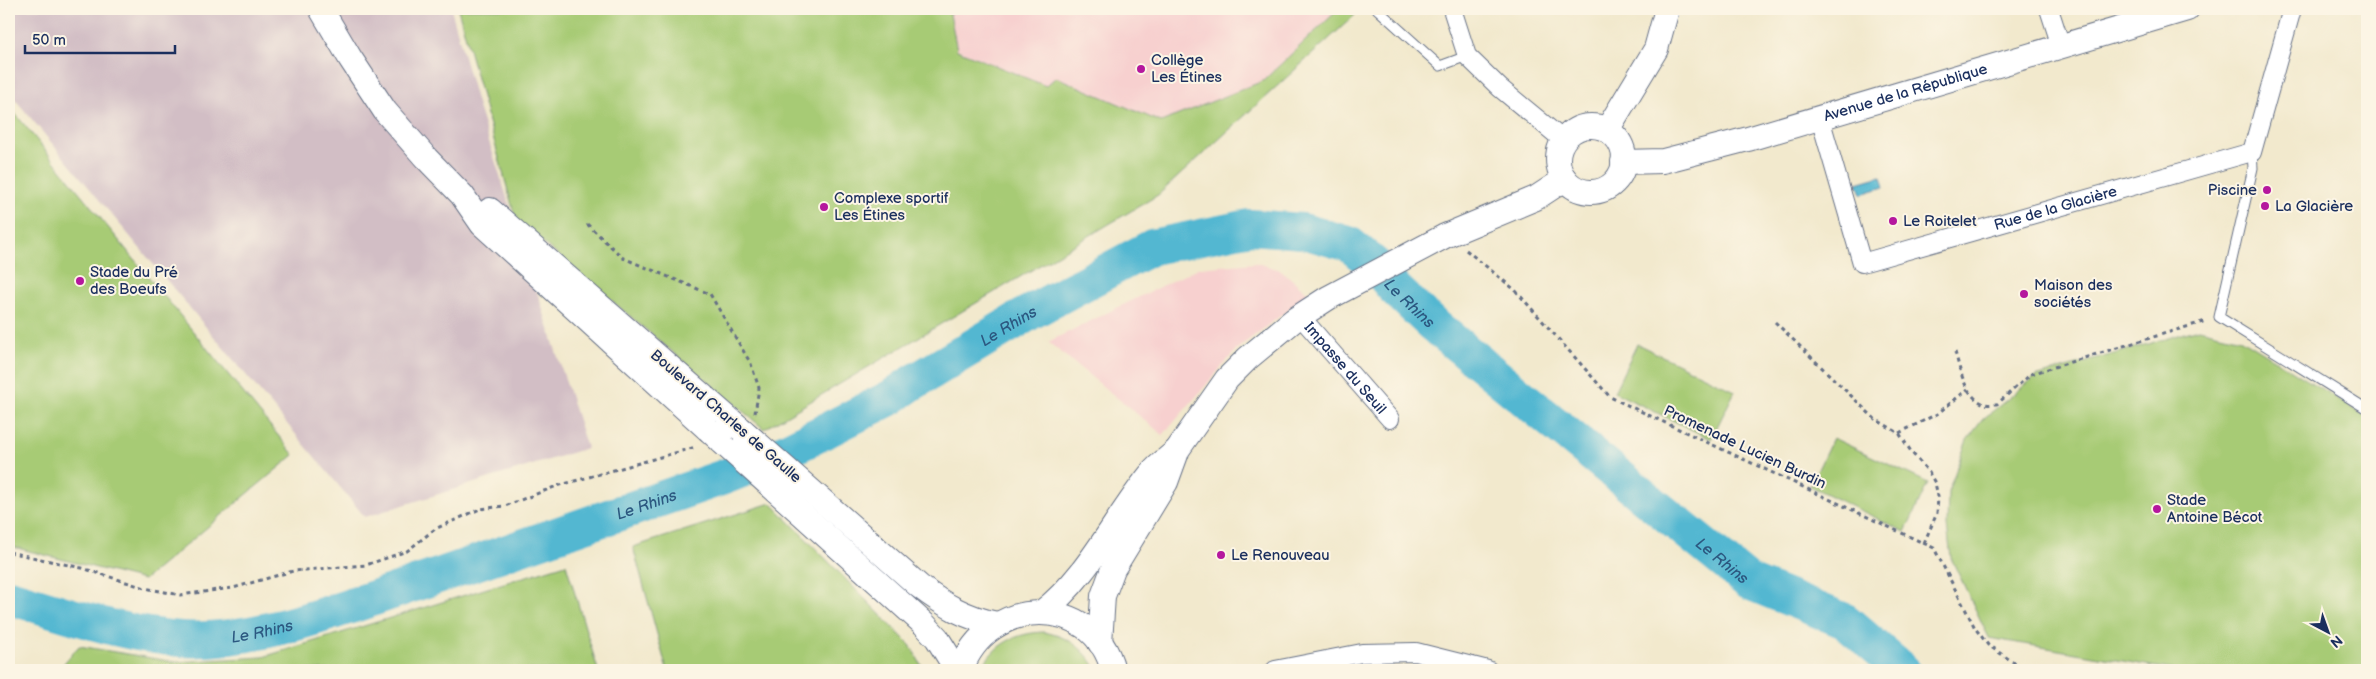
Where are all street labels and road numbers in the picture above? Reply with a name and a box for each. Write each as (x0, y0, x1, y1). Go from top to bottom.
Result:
street label: Avenue de la République (1821, 60, 1990, 126)
street label: Rue de la Glacière (1992, 182, 2119, 235)
street label: Impasse du Seuil (1300, 318, 1390, 418)
street label: Boulevard Charles de Gaulle (646, 346, 805, 487)
street label: Promenade Lucien Burdin (1661, 401, 1829, 493)

